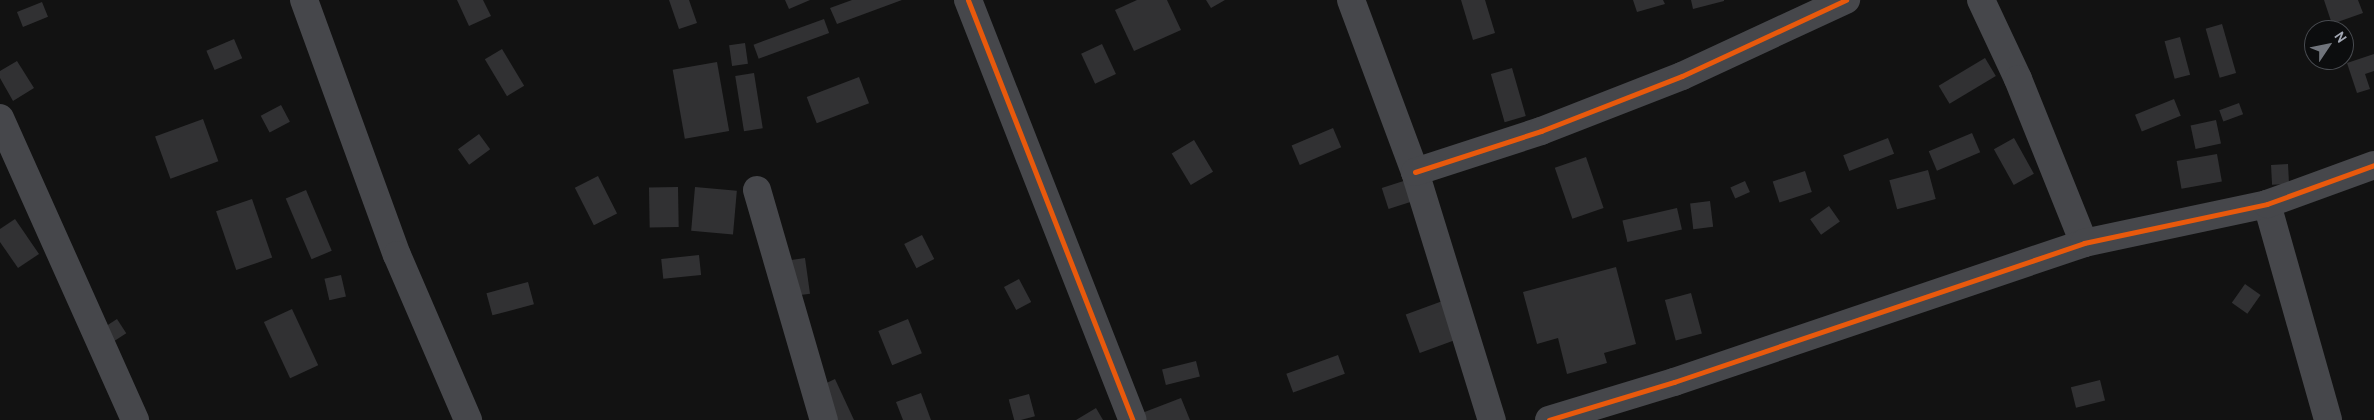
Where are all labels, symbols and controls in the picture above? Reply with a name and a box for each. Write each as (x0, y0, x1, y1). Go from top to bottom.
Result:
north arrow (2304, 20, 2354, 70)
text: N (2330, 28, 2351, 46)

